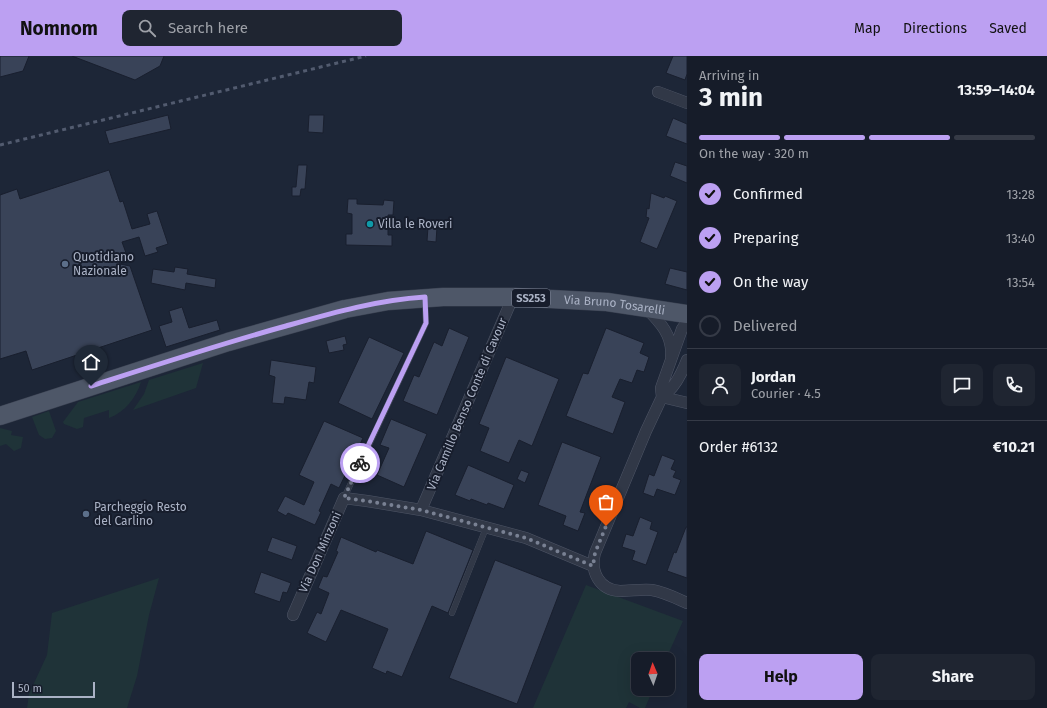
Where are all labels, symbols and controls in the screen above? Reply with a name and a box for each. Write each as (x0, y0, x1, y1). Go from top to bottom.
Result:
search box (122, 10, 402, 46)
text: Nomnom (20, 17, 98, 40)
icon: search (136, 17, 158, 39)
text: Search here (168, 19, 248, 37)
text: Map (854, 20, 881, 37)
text: Directions (903, 20, 967, 37)
text: Saved (989, 20, 1027, 37)
text: Arriving in (699, 68, 759, 83)
text: 13:59–14:04 (957, 81, 1035, 99)
text: 3 min (699, 82, 763, 113)
text: On the way · 320 m (699, 146, 809, 161)
icon: check (699, 183, 721, 205)
text: Confirmed (733, 185, 803, 203)
text: 13:28 (1006, 187, 1035, 202)
place label: Villa le Roveri (378, 217, 452, 231)
marker: Villa le Roveri (365, 219, 375, 229)
icon: check (699, 227, 721, 249)
text: Preparing (733, 229, 798, 247)
text: 13:40 (1006, 231, 1035, 246)
place label: Quotidiano Nazionale (73, 250, 134, 278)
marker: Quotidiano Nazionale (60, 259, 70, 269)
icon: check (699, 271, 721, 293)
text: On the way (733, 273, 808, 291)
text: 13:54 (1006, 275, 1035, 290)
road number: SS253 (512, 289, 550, 307)
street label: Via Bruno Tosarelli (563, 293, 666, 318)
street label: Via Camillo Benso Conte di Cavour (424, 315, 510, 492)
text: Delivered (733, 317, 797, 335)
pin (74, 345, 108, 386)
icon: home (80, 351, 102, 373)
button: person (699, 364, 741, 406)
button: chat (941, 364, 983, 406)
button: phone (993, 364, 1035, 406)
text: Jordan (751, 368, 796, 386)
text: Courier · 4.5 (751, 386, 821, 401)
text: Order #6132 (699, 438, 778, 456)
text: €10.21 (993, 438, 1035, 456)
courier (340, 443, 380, 483)
icon: bike (349, 452, 371, 474)
pin (589, 485, 623, 526)
icon: bag (595, 491, 617, 513)
place label: Parcheggio Resto del Carlino (94, 500, 187, 528)
marker: Parcheggio Resto del Carlino (81, 509, 91, 519)
street label: Via Don Minzoni (296, 509, 344, 595)
north arrow (631, 652, 675, 696)
map controls (631, 652, 675, 696)
button: Help (699, 654, 863, 700)
button: Share (871, 654, 1035, 700)
scale bar (12, 680, 95, 699)
text: 50 m (18, 682, 42, 695)

